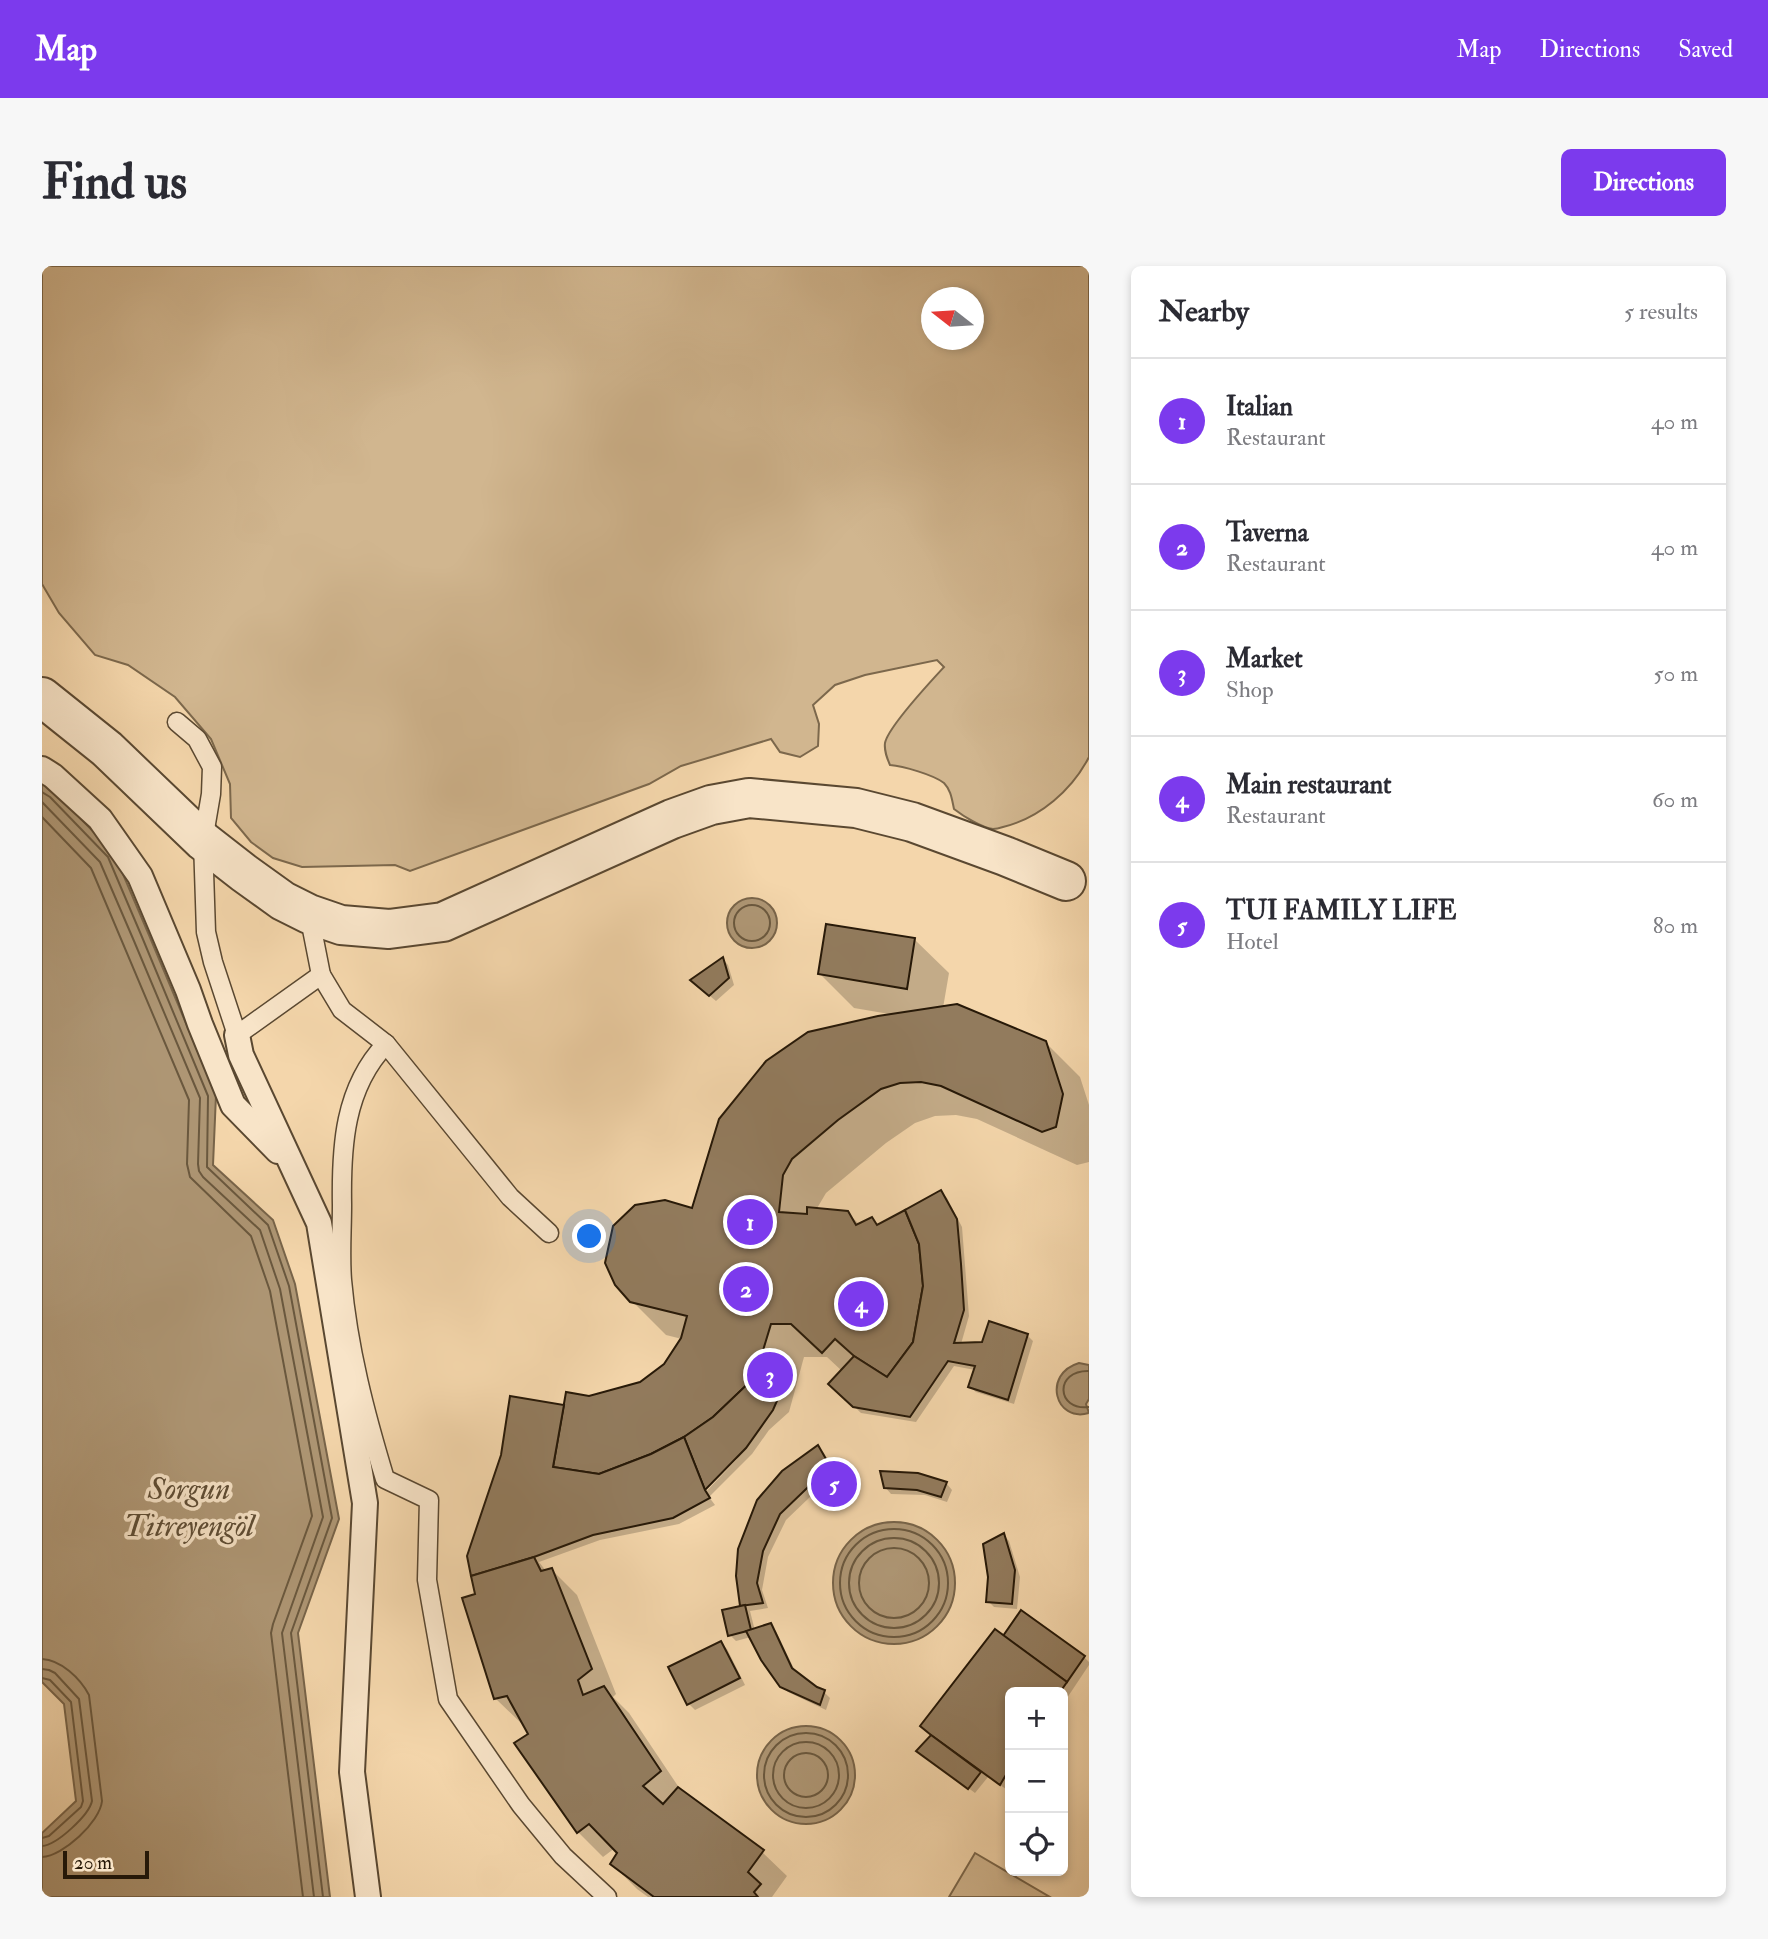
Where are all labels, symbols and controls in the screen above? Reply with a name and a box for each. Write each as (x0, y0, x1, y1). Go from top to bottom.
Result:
text: Map (35, 29, 97, 70)
text: Map (1456, 34, 1501, 65)
text: Directions (1539, 34, 1640, 65)
text: Saved (1678, 34, 1733, 65)
button: Directions (1561, 149, 1726, 216)
text: Find us (42, 152, 187, 213)
north arrow (921, 287, 984, 350)
text: Nearby (1159, 293, 1249, 330)
text: 5 results (1624, 297, 1698, 326)
text: Italian (1226, 391, 1293, 423)
text: 1 (1178, 407, 1186, 436)
text: 40 m (1651, 407, 1698, 436)
text: Restaurant (1226, 423, 1326, 452)
text: Taverna (1226, 517, 1308, 549)
text: 2 (1176, 533, 1188, 562)
text: 40 m (1651, 533, 1698, 562)
text: Restaurant (1226, 549, 1326, 578)
text: Market (1226, 643, 1303, 675)
text: 3 (1178, 659, 1186, 688)
text: 50 m (1654, 659, 1698, 688)
text: Shop (1226, 675, 1274, 704)
text: Main restaurant (1226, 769, 1392, 801)
text: 4 (1176, 785, 1188, 814)
text: 60 m (1652, 785, 1698, 814)
text: Restaurant (1226, 801, 1326, 830)
text: TUI FAMILY LIFE (1226, 895, 1456, 927)
text: 5 (1177, 911, 1187, 940)
text: 80 m (1653, 911, 1698, 940)
text: Hotel (1226, 927, 1279, 956)
pin: 1 (727, 1196, 773, 1248)
your location (572, 1219, 606, 1253)
pin: 2 (723, 1263, 769, 1315)
pin: 4 (838, 1278, 884, 1330)
pin: 3 (747, 1349, 793, 1401)
pin: 5 (811, 1458, 857, 1510)
water label: Sorgun Titreyengöl (124, 1469, 257, 1546)
map controls (1005, 1687, 1068, 1876)
button: + (1005, 1687, 1068, 1750)
button: − (1005, 1750, 1068, 1813)
button: locate (1005, 1813, 1068, 1876)
scale bar (63, 1848, 149, 1880)
text: 20 m (74, 1851, 112, 1875)

